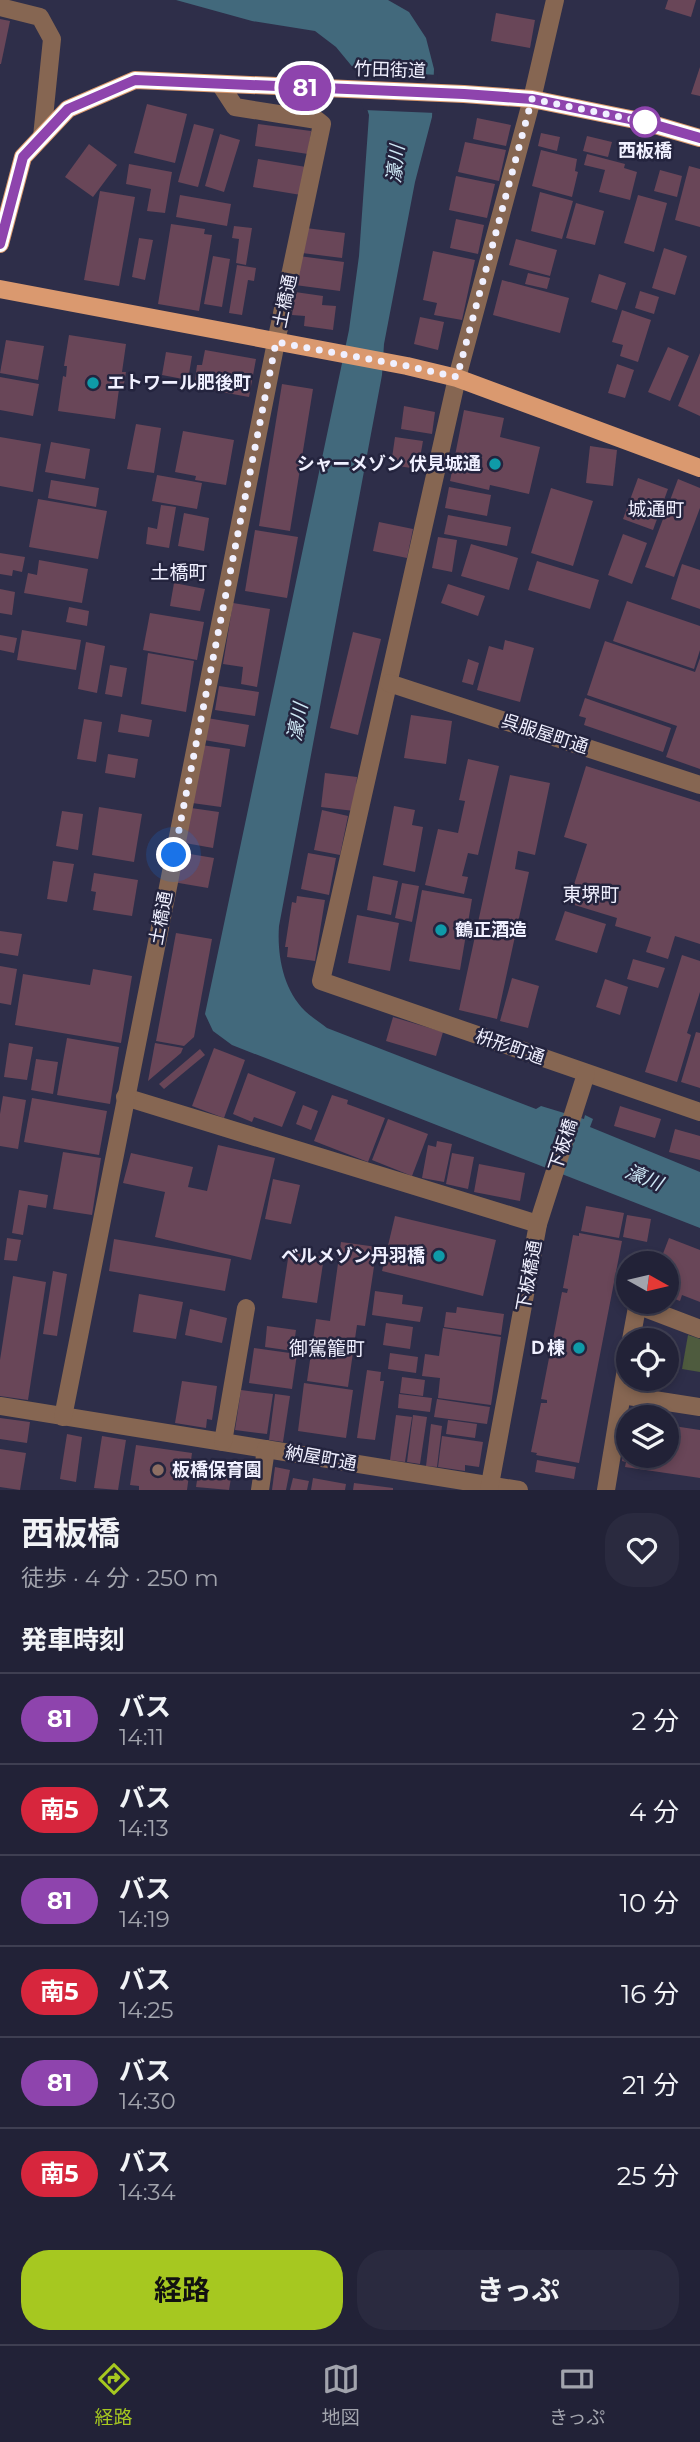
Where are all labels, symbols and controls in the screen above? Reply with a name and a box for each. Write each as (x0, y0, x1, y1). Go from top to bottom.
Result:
street label: 竹田街道 (354, 58, 426, 82)
line badge: 81 (274, 65, 336, 111)
text: 81 (292, 73, 318, 102)
marker: 西板橋 (630, 107, 660, 137)
place label: 西板橋 (618, 140, 672, 162)
water label: 濠川 (382, 142, 409, 184)
street label: 土橋通 (269, 272, 301, 330)
place label: エトワール肥後町 (107, 372, 251, 394)
marker: エトワール肥後町 (85, 375, 101, 391)
place label: シャーメゾン 伏見城通 (297, 453, 481, 475)
marker: シャーメゾン 伏見城通 (487, 456, 503, 472)
district label: 城通町 (627, 498, 685, 521)
district label: 土橋町 (150, 561, 208, 584)
water label: 濠川 (283, 699, 312, 743)
street label: 呉服屋町通 (499, 710, 591, 758)
your location (156, 837, 191, 872)
district label: 東堺町 (562, 883, 620, 906)
street label: 土橋通 (145, 889, 177, 947)
place label: 鶴正酒造 (455, 919, 527, 941)
marker: 鶴正酒造 (433, 922, 449, 938)
street label: 枡形町通 (472, 1025, 548, 1069)
street label: 下板橋 (544, 1116, 582, 1174)
water label: 濠川 (622, 1160, 668, 1196)
street label: 下板橋通 (512, 1239, 546, 1313)
place label: ベルメゾン丹羽橋 (281, 1245, 425, 1267)
marker: ベルメゾン丹羽橋 (431, 1248, 447, 1264)
north arrow (616, 1251, 679, 1314)
map controls (616, 1251, 679, 1468)
button: locate (616, 1328, 679, 1391)
district label: 御駕籠町 (289, 1337, 365, 1360)
place label: Ｄ棟 (529, 1337, 565, 1359)
marker: Ｄ棟 (571, 1340, 587, 1356)
button: layers (616, 1405, 679, 1468)
street label: 納屋町通 (284, 1441, 358, 1475)
place label: 板橋保育園 (172, 1459, 262, 1481)
marker: 板橋保育園 (150, 1462, 166, 1478)
text: 西板橋 (21, 1513, 120, 1553)
button: heart (605, 1513, 679, 1587)
text: 徒歩 · 4 分 · 250 m (21, 1564, 219, 1592)
text: 発車時刻 (21, 1624, 125, 1656)
text: バス (119, 1691, 171, 1723)
text: 81 (47, 1704, 72, 1733)
text: 2 分 (631, 1705, 679, 1737)
text: 14:11 (119, 1723, 164, 1751)
text: バス (119, 1782, 171, 1814)
text: 南5 (40, 1795, 79, 1824)
text: 4 分 (629, 1796, 679, 1828)
text: 14:13 (119, 1814, 169, 1842)
text: バス (119, 1873, 171, 1905)
text: 81 (47, 1886, 72, 1915)
text: 10 分 (620, 1887, 679, 1919)
text: 14:19 (119, 1905, 170, 1933)
text: バス (119, 1964, 171, 1996)
text: 南5 (40, 1977, 79, 2006)
text: 16 分 (621, 1978, 679, 2010)
text: 14:25 (119, 1996, 174, 2024)
text: バス (119, 2055, 171, 2087)
text: 81 (47, 2068, 72, 2097)
text: 21 分 (622, 2069, 679, 2101)
text: 14:30 (119, 2087, 176, 2115)
text: バス (119, 2146, 171, 2178)
text: 南5 (40, 2159, 79, 2188)
text: 25 分 (617, 2160, 679, 2192)
text: 14:34 (119, 2178, 176, 2206)
button: 経路 (21, 2250, 343, 2330)
button: きっぷ (357, 2250, 679, 2330)
tab: 経路 (95, 2360, 133, 2429)
tab: 地図 (322, 2360, 360, 2429)
tab: きっぷ (549, 2360, 605, 2429)

